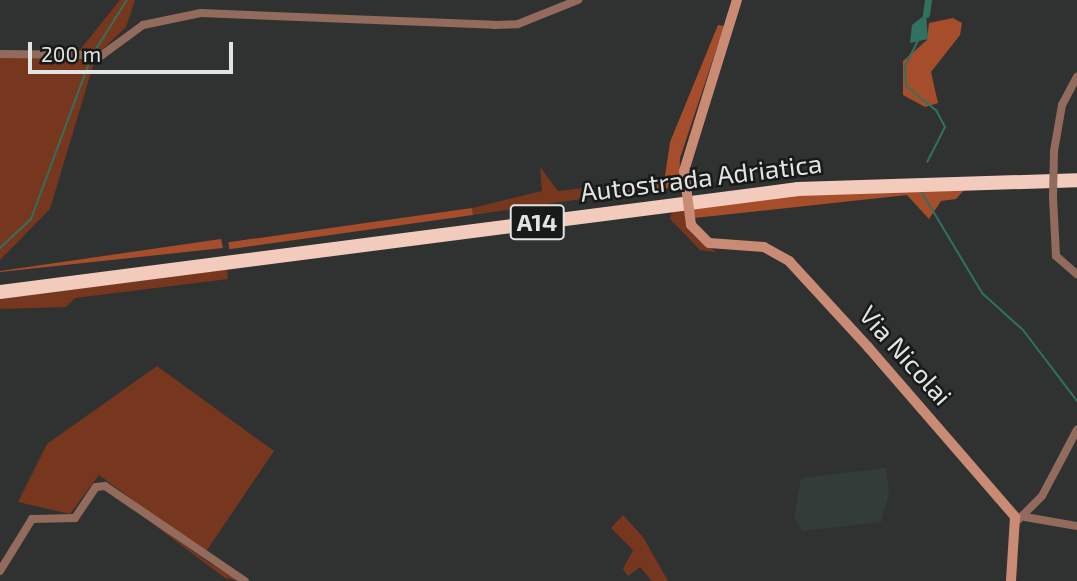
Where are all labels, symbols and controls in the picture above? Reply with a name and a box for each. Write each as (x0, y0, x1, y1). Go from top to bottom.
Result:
scale bar (32, 28, 236, 72)
text: 200 m (41, 41, 101, 66)
street label: Autostrada Adriatica (578, 147, 824, 207)
road number: A14 (509, 202, 565, 243)
street label: Via Nicolai (853, 299, 959, 411)

